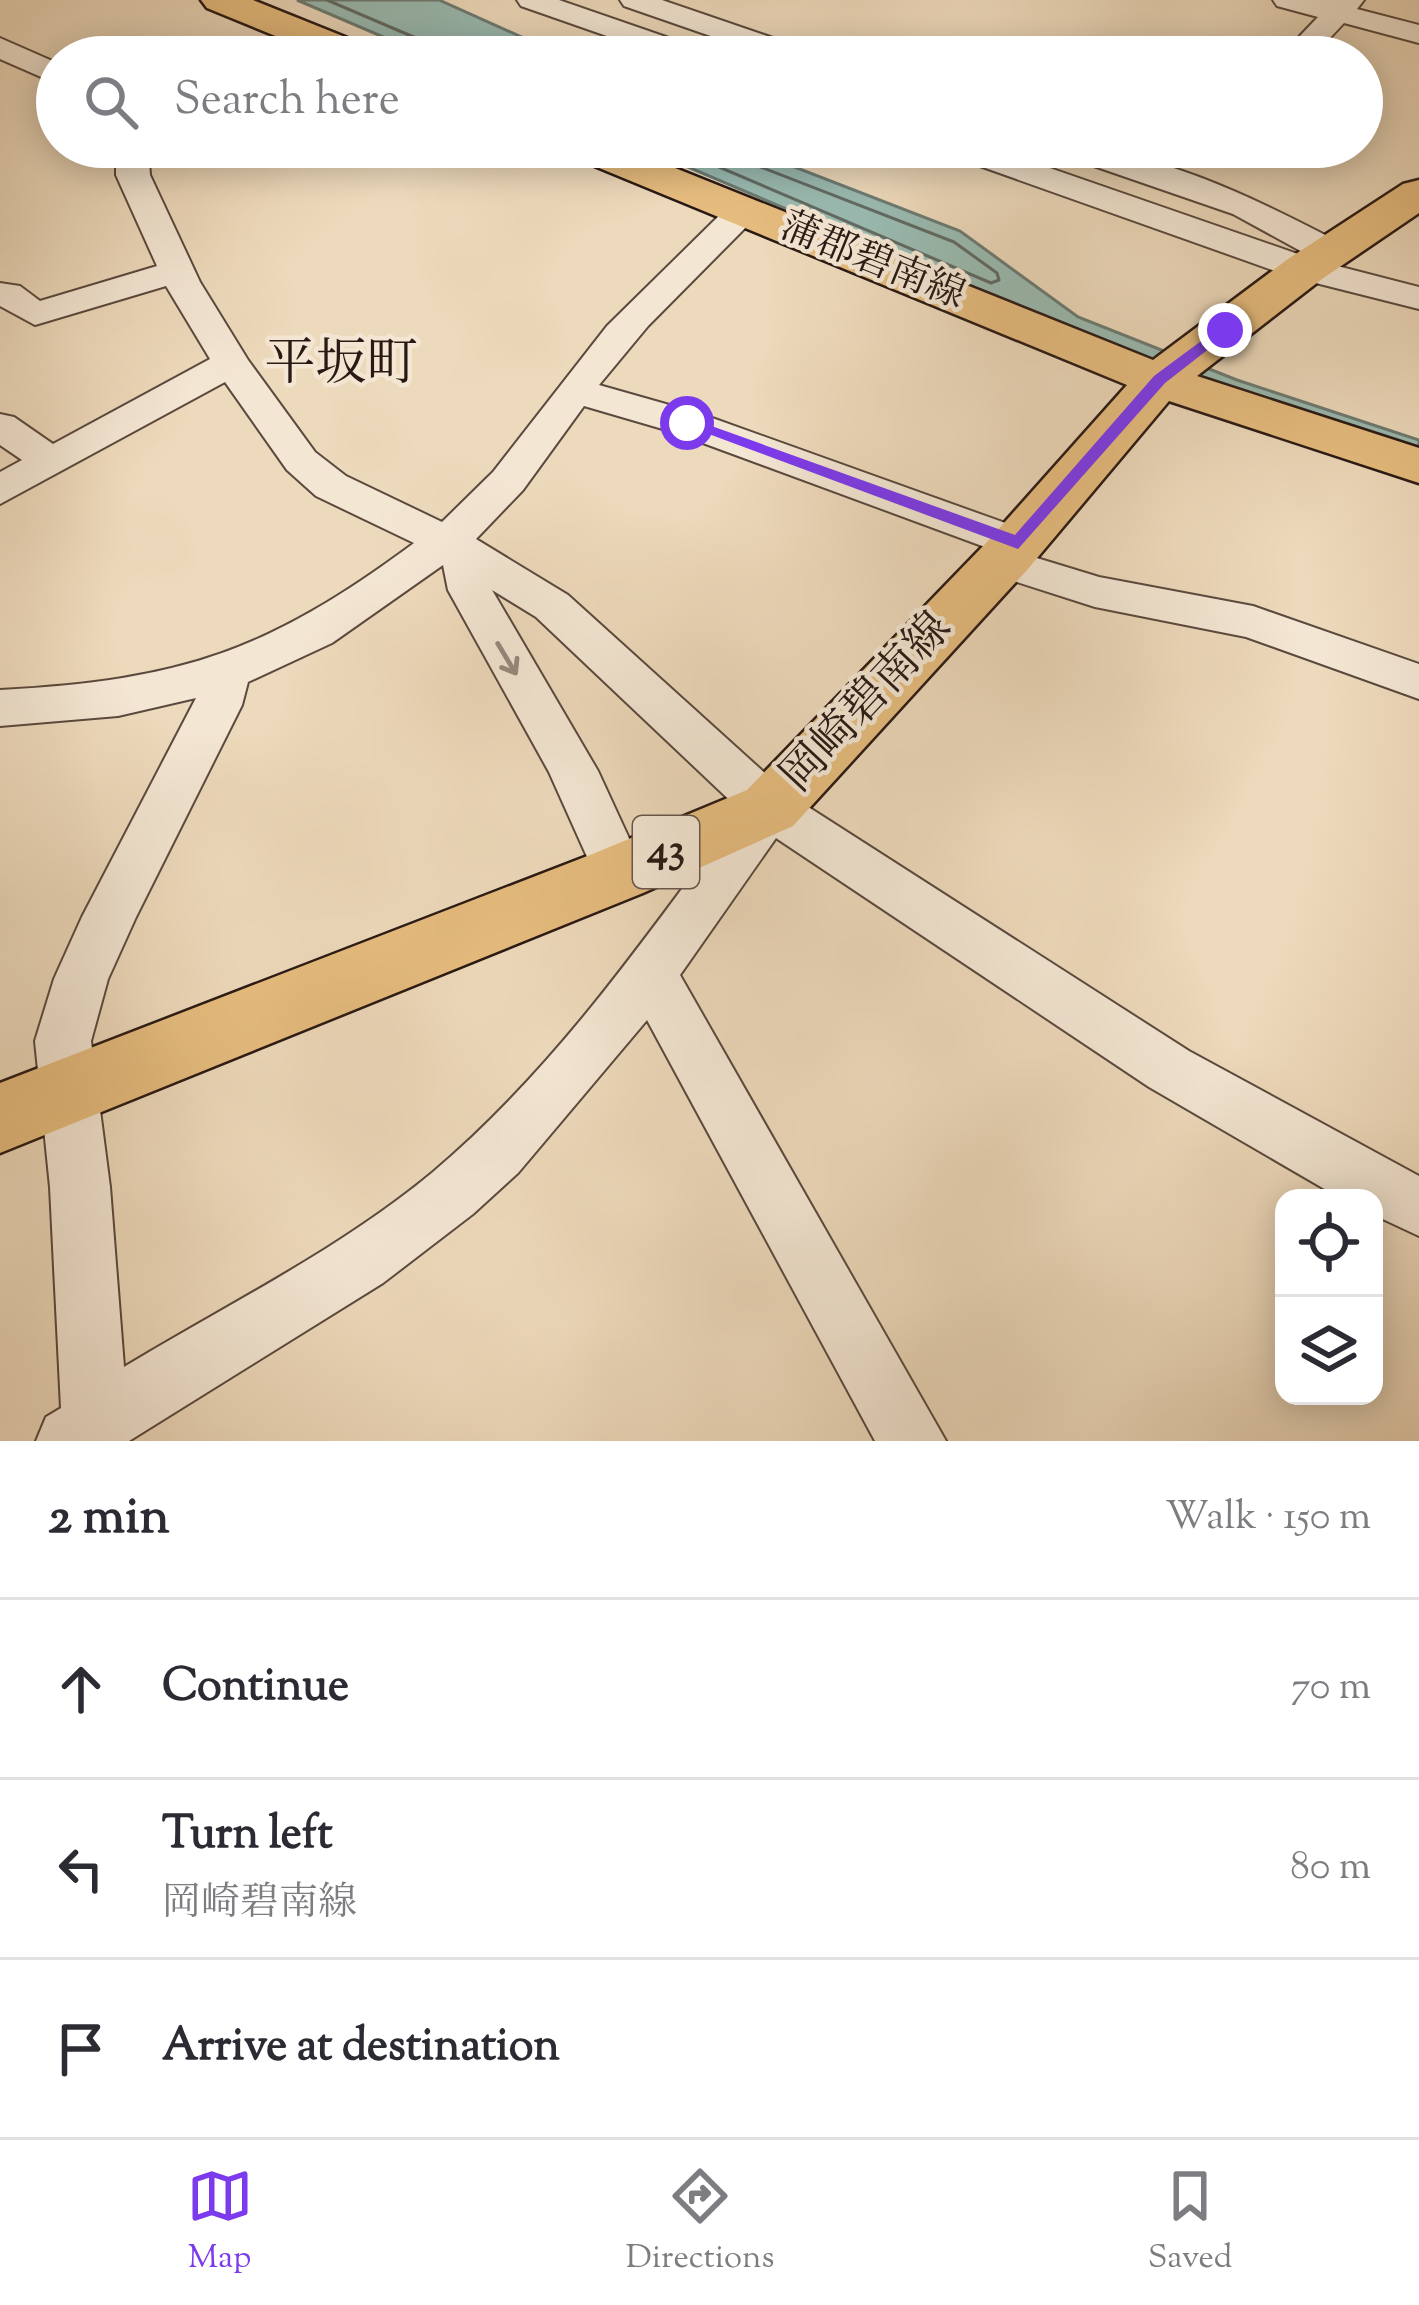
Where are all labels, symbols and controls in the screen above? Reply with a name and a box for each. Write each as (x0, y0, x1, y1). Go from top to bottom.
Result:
search box (36, 36, 1383, 168)
icon: search (78, 69, 144, 135)
text: Search here (174, 70, 400, 135)
street label: 蒲郡碧南線 (771, 201, 973, 325)
route end (1198, 303, 1252, 357)
district label: 平坂町 (264, 330, 418, 403)
route start (660, 396, 714, 450)
street label: 岡崎碧南線 (768, 600, 968, 808)
one-way arrow (495, 641, 519, 676)
road number: 43 (633, 816, 699, 888)
map controls (1275, 1189, 1383, 1405)
button: locate (1275, 1189, 1383, 1297)
button: layers (1275, 1297, 1383, 1405)
text: 2 min (48, 1483, 170, 1556)
text: Walk · 150 m (1165, 1491, 1371, 1547)
icon: ahead (48, 1656, 114, 1722)
text: Continue (162, 1656, 349, 1721)
text: 70 m (1291, 1661, 1371, 1717)
text: Turn left (162, 1804, 333, 1869)
icon: left (48, 1836, 114, 1902)
text: 80 m (1290, 1841, 1371, 1897)
text: 岡崎碧南線 (162, 1877, 357, 1933)
icon: arrive (48, 2016, 114, 2082)
text: Arrive at destination (162, 2016, 560, 2081)
tab: Map (187, 2163, 253, 2283)
tab: Directions (626, 2163, 775, 2283)
tab: Saved (1148, 2163, 1232, 2283)

